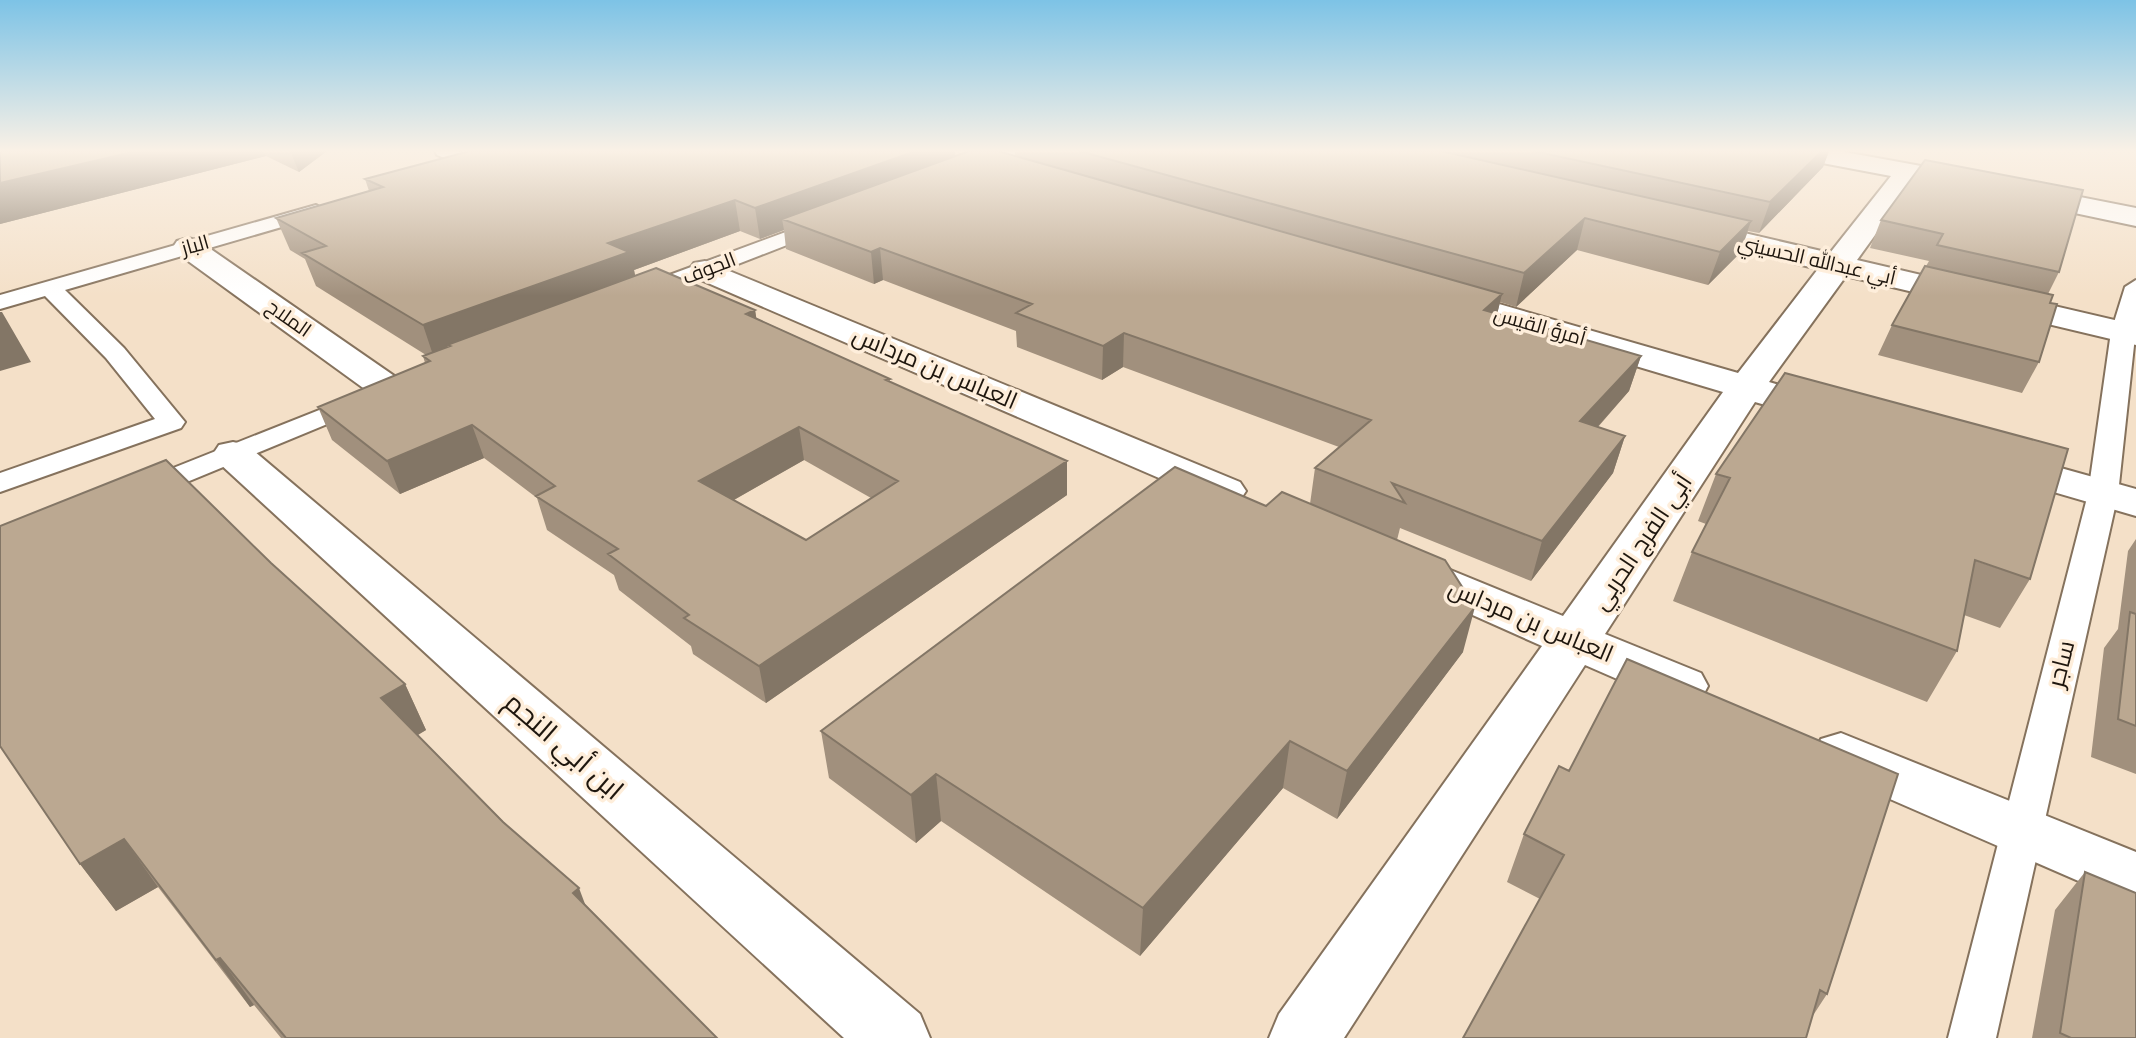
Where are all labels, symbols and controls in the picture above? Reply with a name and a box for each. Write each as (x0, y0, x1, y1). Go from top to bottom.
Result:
street label: أبي عبدالله الحسيني (1735, 229, 1899, 294)
street label: الباز (177, 230, 212, 261)
street label: الجوف (679, 247, 739, 289)
street label: الملاح (261, 294, 316, 344)
street label: أمرؤ القيس (1491, 301, 1589, 352)
street label: العباس بن مرداس (848, 321, 1022, 415)
street label: أبي الفرج الحربي (1585, 468, 1702, 618)
street label: العباس بن مرداس (1444, 574, 1618, 668)
street label: ساجر (2041, 638, 2080, 692)
street label: ابن أبي النجم (494, 685, 631, 810)

